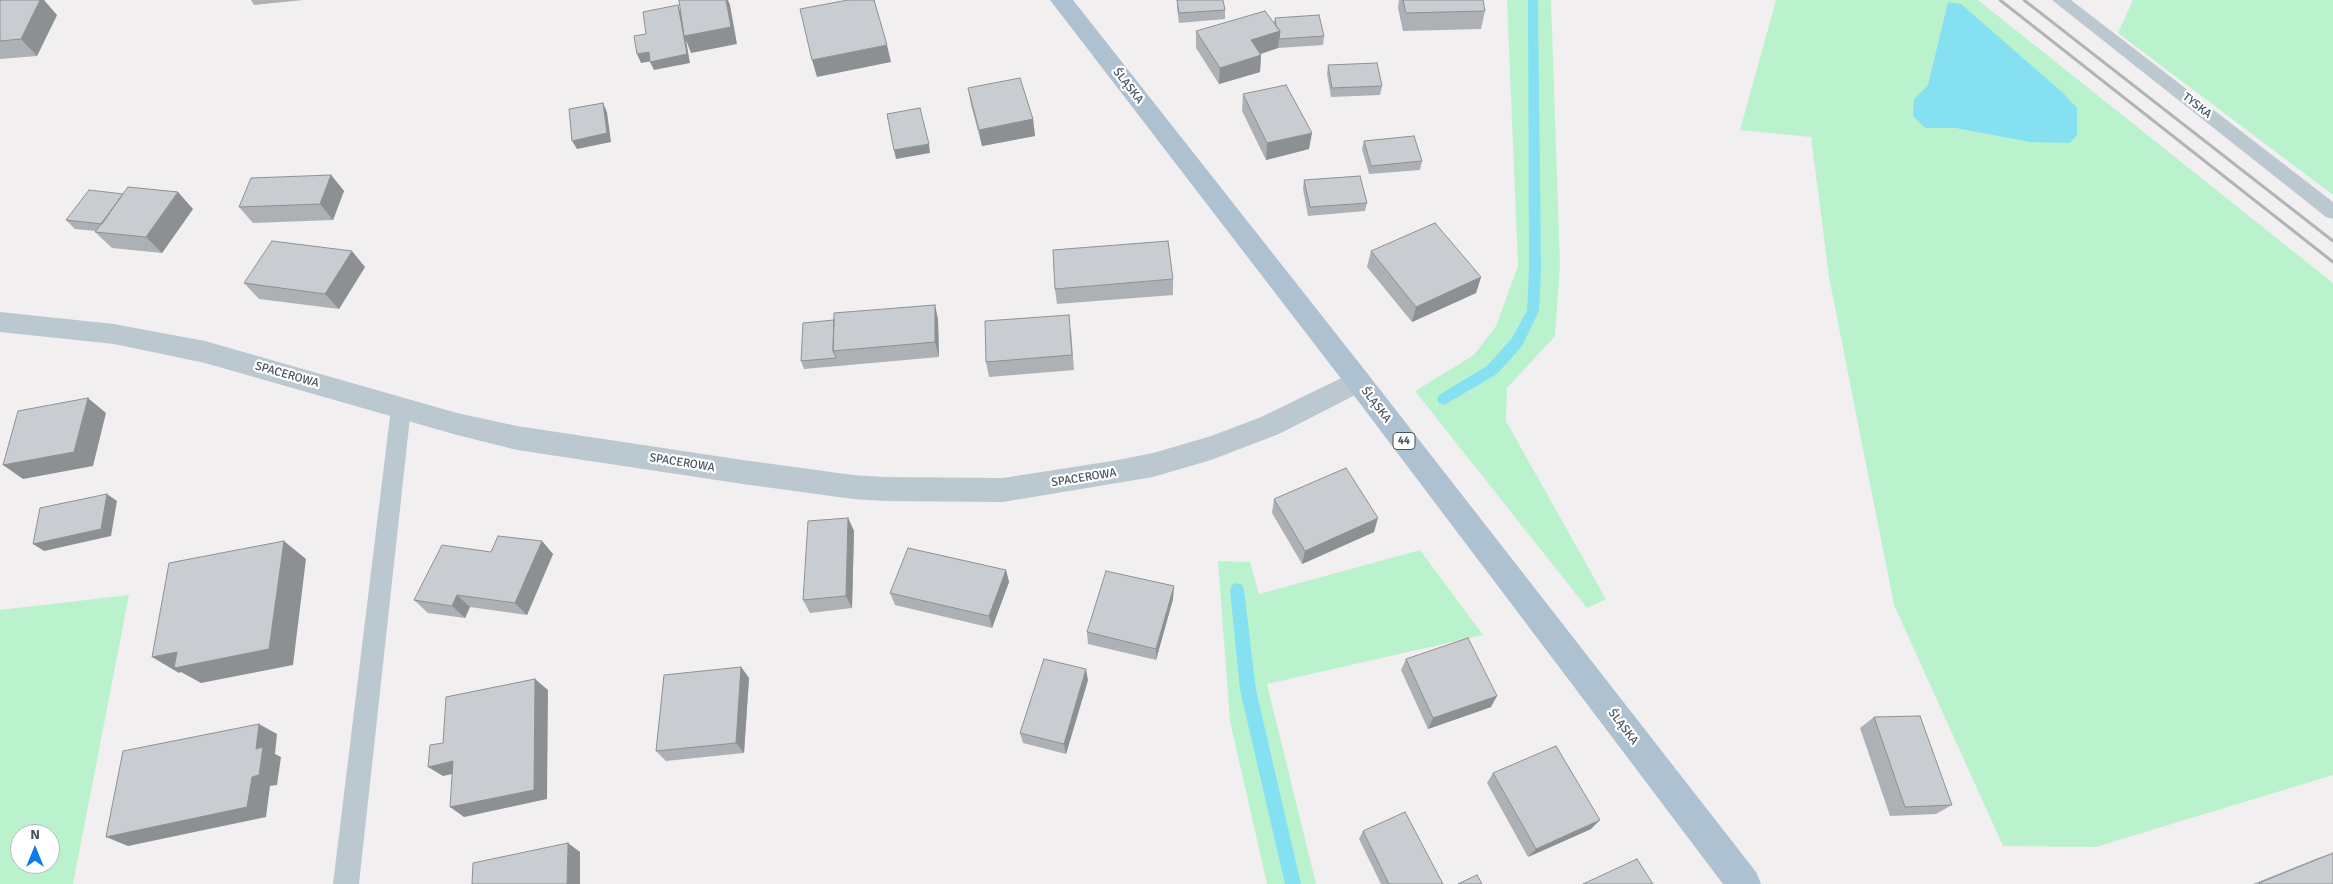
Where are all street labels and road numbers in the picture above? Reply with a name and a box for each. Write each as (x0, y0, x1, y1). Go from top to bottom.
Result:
street label: ŚLĄSKA (1110, 65, 1146, 107)
street label: TYSKA (2180, 90, 2214, 122)
street label: SPACEROWA (253, 359, 321, 391)
street label: ŚLĄSKA (1358, 384, 1394, 426)
road number: 44 (1393, 432, 1415, 450)
street label: SPACEROWA (648, 451, 716, 475)
street label: SPACEROWA (1050, 466, 1118, 490)
street label: ŚLĄSKA (1605, 706, 1641, 748)

